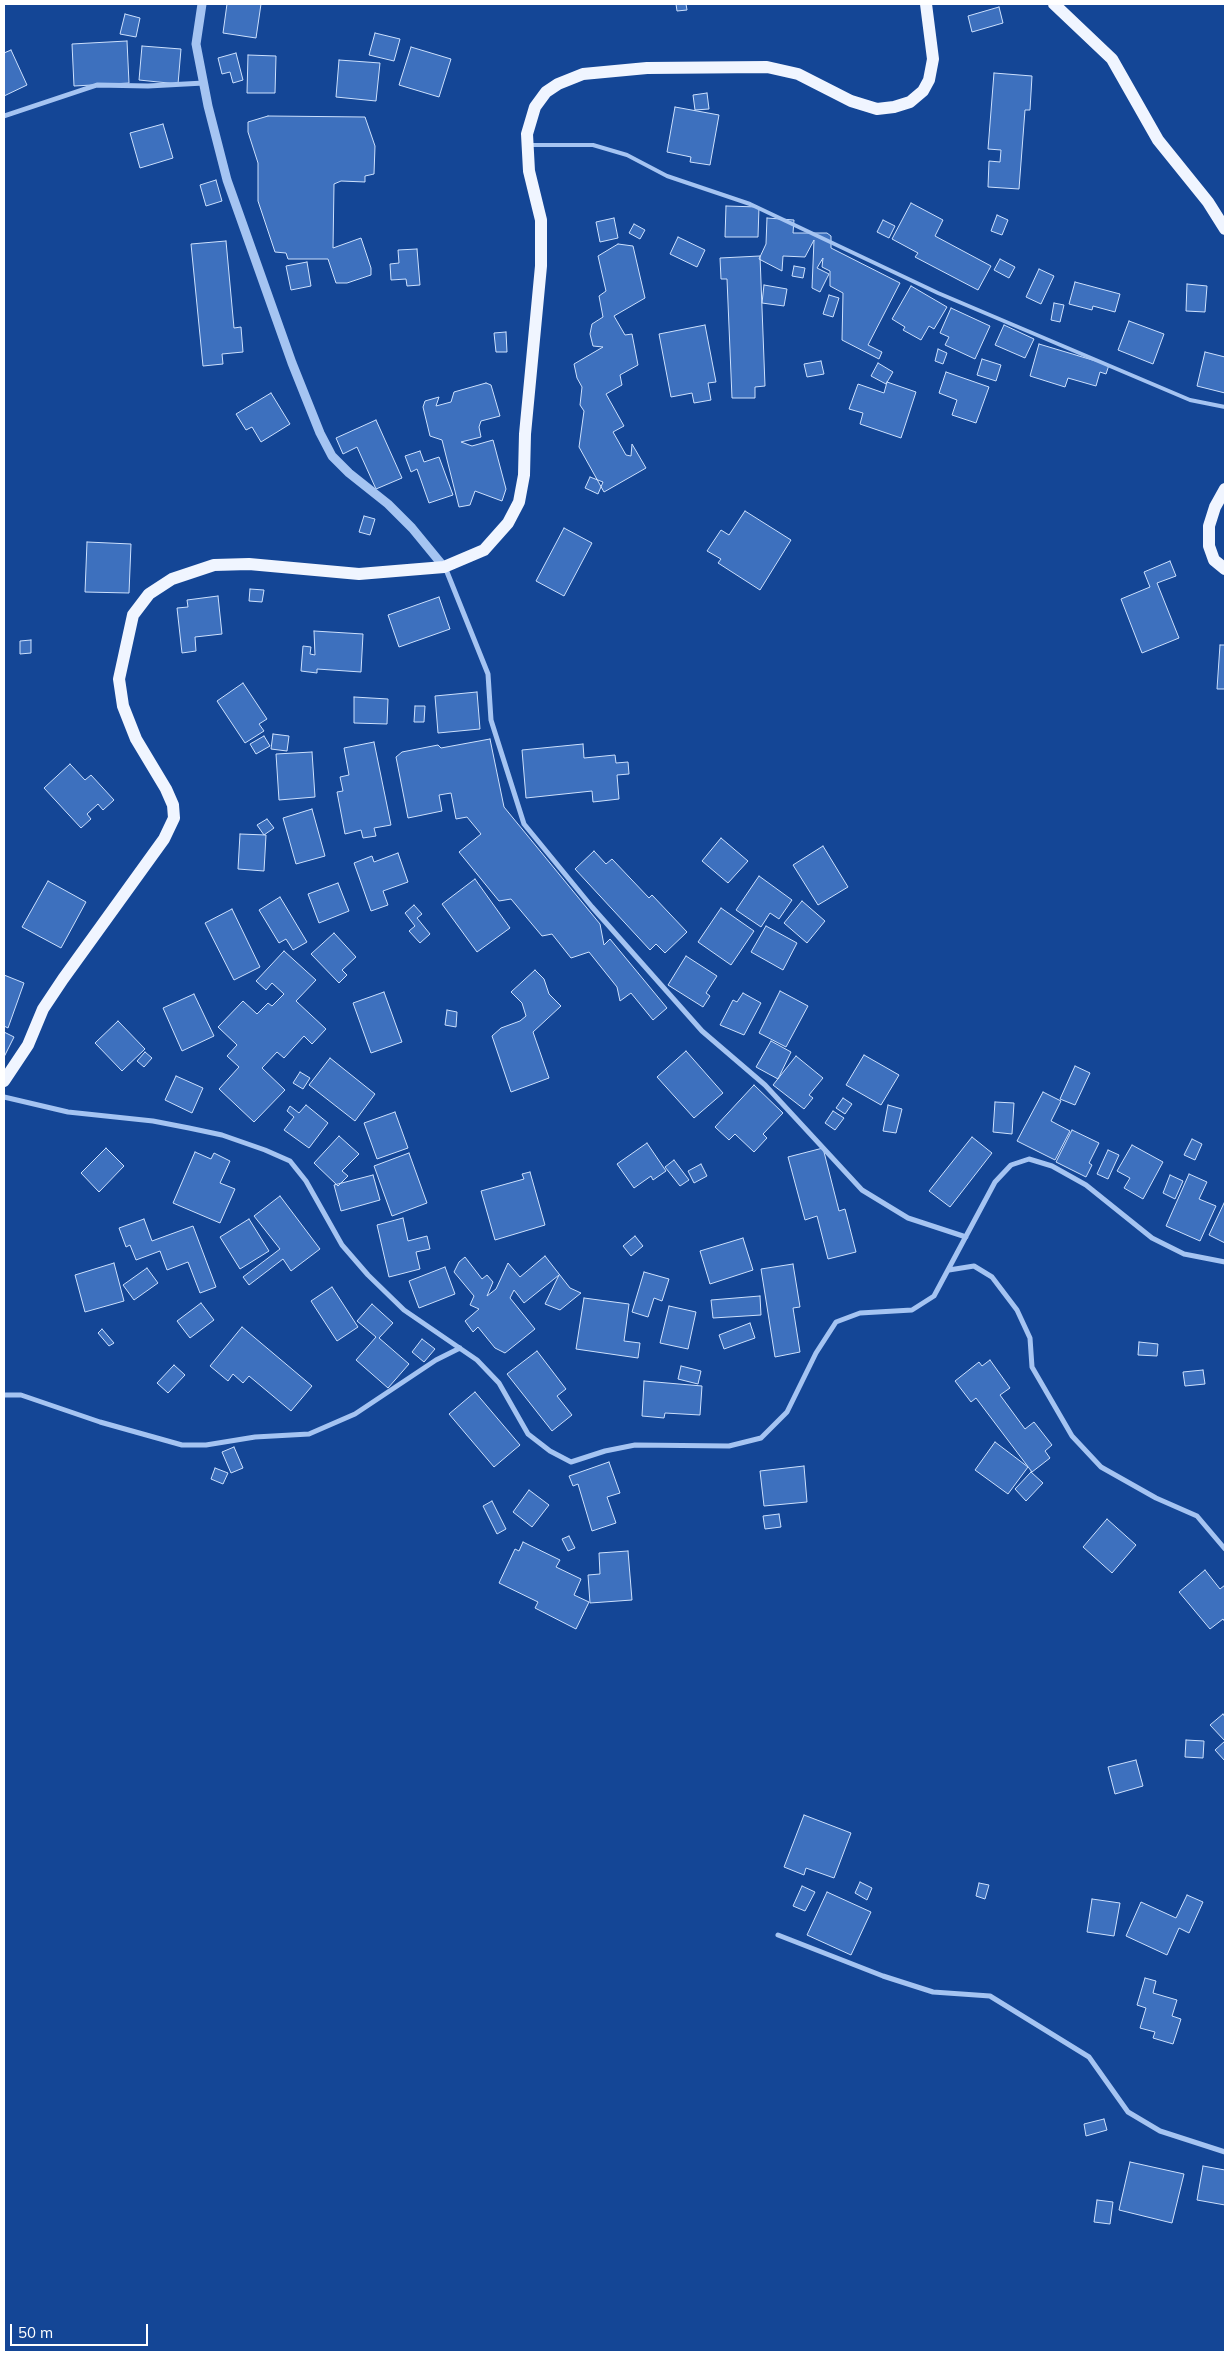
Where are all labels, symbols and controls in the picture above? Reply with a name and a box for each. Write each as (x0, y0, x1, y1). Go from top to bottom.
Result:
scale bar (12, 2314, 150, 2346)
text: 50 m (18, 2323, 53, 2342)

